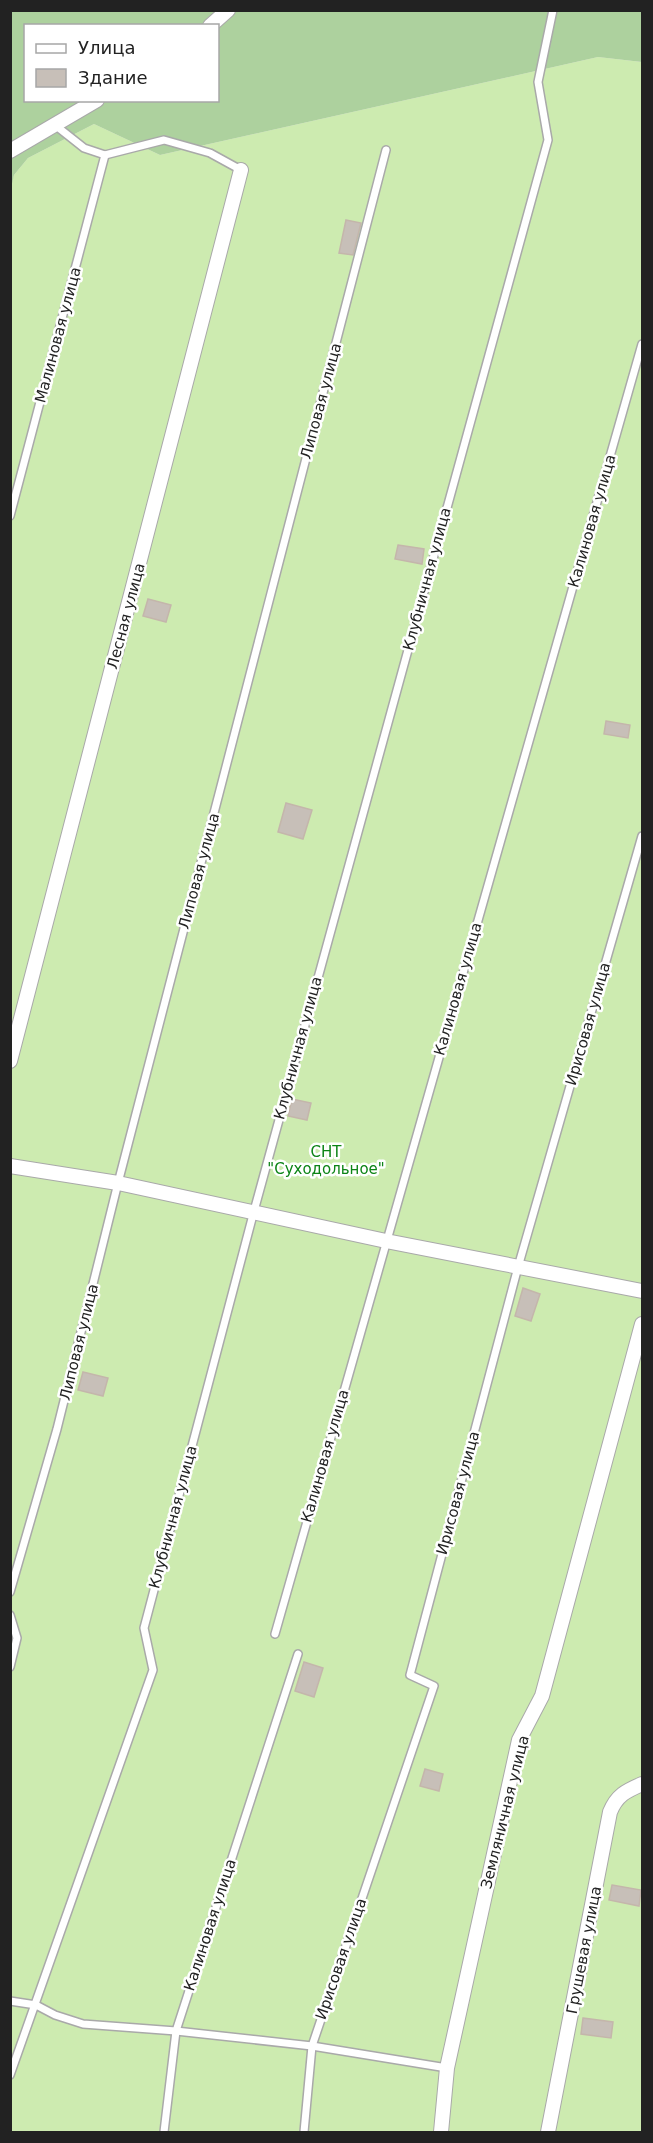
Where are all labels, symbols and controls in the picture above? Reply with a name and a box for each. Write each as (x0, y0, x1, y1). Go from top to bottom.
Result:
legend (24, 24, 219, 102)
text: Улица (78, 37, 135, 58)
text: Здание (78, 67, 148, 88)
street label: Малиновая улица (31, 265, 85, 405)
street label: Липовая улица (297, 341, 345, 461)
street label: Калиновая улица (564, 452, 620, 590)
street label: Клубничная улица (399, 506, 455, 652)
street label: Лесная улица (103, 561, 149, 671)
street label: Липовая улица (175, 811, 223, 931)
street label: Калиновая улица (430, 920, 486, 1058)
street label: Ирисовая улица (562, 960, 614, 1088)
street label: Клубничная улица (270, 975, 326, 1121)
park label: СНТ "Суходольное" (267, 1143, 385, 1178)
street label: Липовая улица (56, 1282, 102, 1402)
street label: Калиновая улица (297, 1387, 353, 1525)
street label: Ирисовая улица (433, 1429, 483, 1557)
street label: Клубничная улица (145, 1444, 201, 1590)
street label: Земляничная улица (477, 1733, 533, 1891)
street label: Калиновая улица (180, 1857, 240, 1993)
street label: Грушевая улица (563, 1884, 605, 2016)
street label: Ирисовая улица (312, 1896, 370, 2022)

